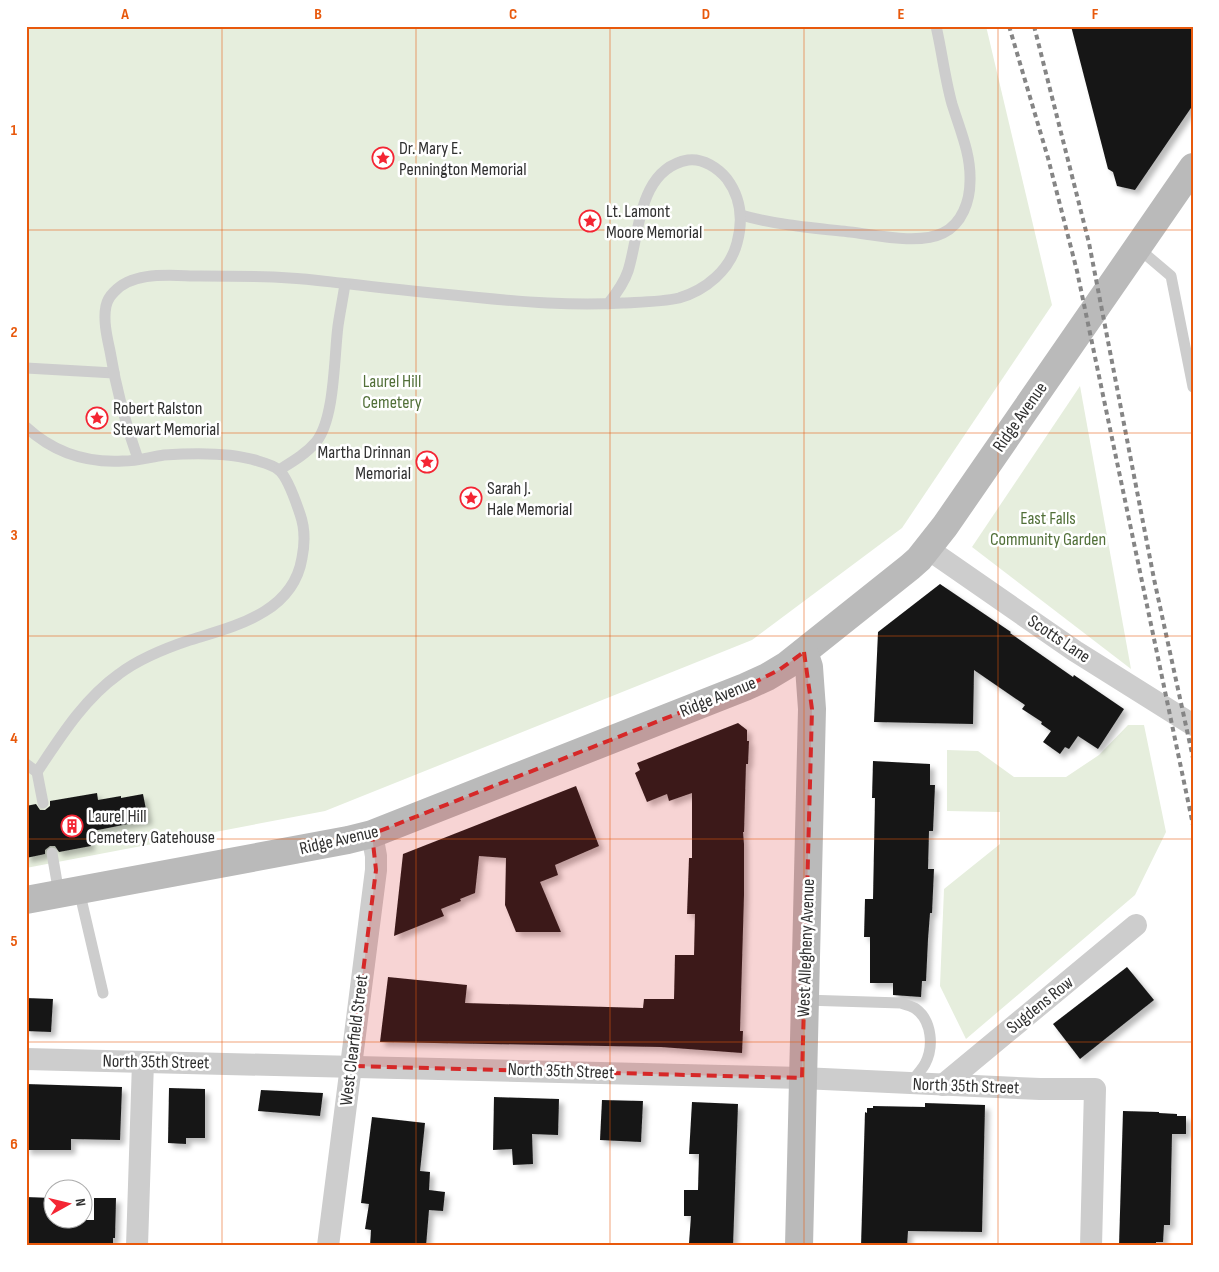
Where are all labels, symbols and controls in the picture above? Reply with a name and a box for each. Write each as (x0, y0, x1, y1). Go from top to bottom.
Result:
text: A (120, 5, 129, 24)
text: B (314, 5, 322, 24)
text: C (509, 5, 517, 24)
text: D (702, 5, 710, 24)
text: E (898, 5, 905, 24)
text: F (1092, 5, 1099, 24)
text: 1 (11, 121, 18, 140)
place label: Dr. Mary E. Pennington Memorial (399, 138, 527, 180)
place icon: Dr. Mary E. Pennington Memorial (371, 146, 395, 170)
place label: Lt. Lamont Moore Memorial (606, 201, 702, 243)
place icon: Lt. Lamont Moore Memorial (578, 209, 602, 233)
text: 2 (10, 323, 18, 342)
park label: Laurel Hill Cemetery (362, 371, 422, 413)
street label: Ridge Avenue (988, 378, 1052, 456)
place label: Robert Ralston Stewart Memorial (113, 398, 220, 440)
place icon: Robert Ralston Stewart Memorial (85, 406, 109, 430)
place label: Martha Drinnan Memorial (318, 442, 411, 484)
place icon: Martha Drinnan Memorial (415, 450, 439, 474)
place label: Sarah J. Hale Memorial (487, 478, 572, 520)
place icon: Sarah J. Hale Memorial (459, 486, 483, 510)
park label: East Falls Community Garden (990, 508, 1106, 550)
text: 3 (10, 526, 18, 545)
street label: Scotts Lane (1024, 610, 1094, 668)
street label: Ridge Avenue (677, 672, 759, 722)
text: 4 (10, 729, 18, 748)
place label: Laurel Hill Cemetery Gatehouse (88, 806, 215, 848)
building icon: Laurel Hill Cemetery Gatehouse (60, 814, 84, 838)
street label: Ridge Avenue (297, 821, 381, 859)
street label: West Allegheny Avenue (793, 878, 819, 1018)
text: 5 (10, 932, 18, 951)
street label: Sugdens Row (1002, 972, 1078, 1038)
street label: West Clearfield Street (336, 973, 373, 1107)
street label: North 35th Street (102, 1051, 210, 1073)
street label: North 35th Street (507, 1059, 615, 1083)
street label: North 35th Street (912, 1074, 1020, 1098)
text: 6 (10, 1135, 18, 1154)
north arrow (42, 1180, 92, 1230)
text: N (71, 1197, 89, 1207)

